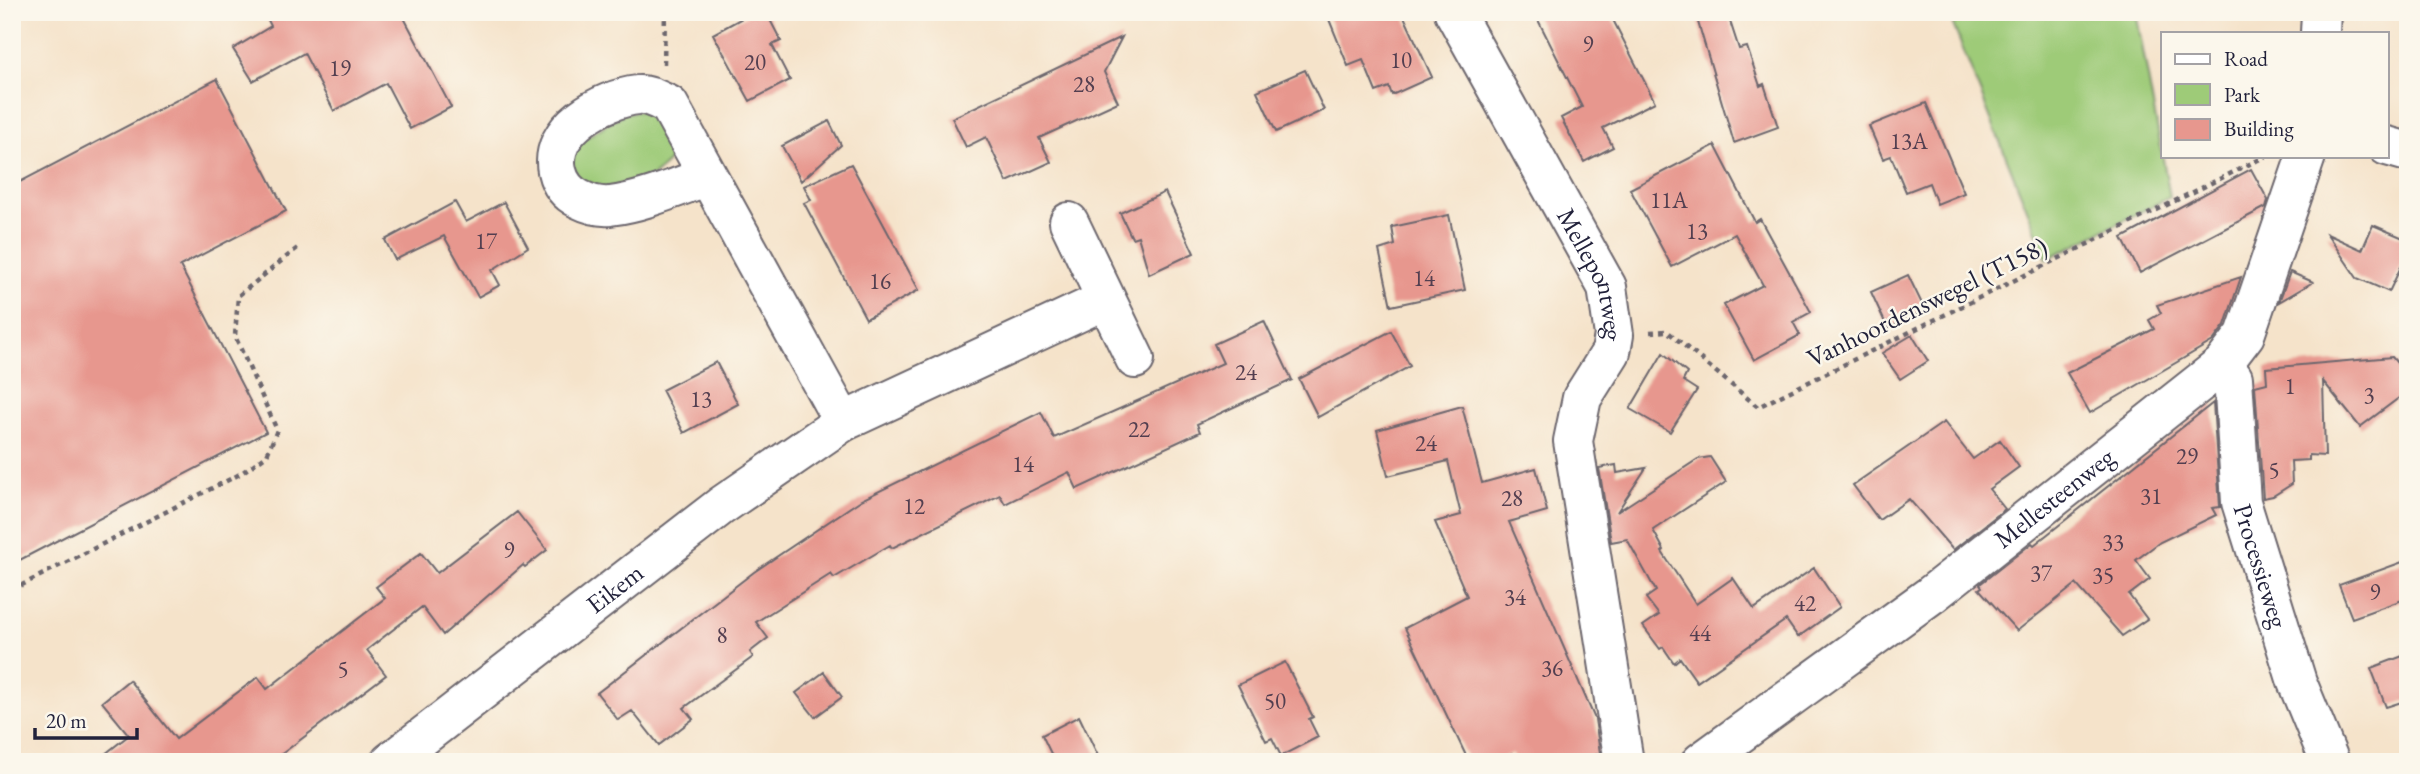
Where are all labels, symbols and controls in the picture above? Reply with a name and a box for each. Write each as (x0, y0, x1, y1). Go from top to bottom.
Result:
house number: 9 (1582, 29, 1594, 59)
legend (2161, 32, 2388, 158)
house number: 10 (1390, 45, 1412, 75)
text: Road (2224, 45, 2268, 72)
house number: 20 (744, 47, 766, 77)
house number: 19 (329, 53, 351, 83)
house number: 28 (1073, 69, 1095, 99)
text: Park (2224, 81, 2261, 108)
text: Building (2224, 115, 2294, 142)
house number: 13A (1890, 126, 1929, 156)
house number: 11A (1650, 185, 1689, 215)
street label: Mellepontweg (1549, 202, 1632, 345)
house number: 13 (1686, 216, 1708, 246)
house number: 17 (475, 226, 498, 256)
street label: Vanhoordenswegel (T158) (1801, 229, 2053, 375)
house number: 14 (1413, 263, 1436, 293)
house number: 16 (869, 266, 891, 296)
house number: 24 (1235, 357, 1258, 387)
house number: 1 (2284, 371, 2296, 401)
house number: 3 (2363, 380, 2375, 410)
house number: 13 (690, 384, 712, 414)
house number: 22 (1128, 414, 1150, 444)
house number: 24 (1415, 428, 1438, 458)
street label: Mellesteenweg (1987, 439, 2122, 556)
house number: 29 (2176, 441, 2198, 471)
house number: 14 (1012, 449, 1035, 479)
house number: 5 (2268, 455, 2280, 485)
house number: 31 (2140, 481, 2162, 511)
house number: 28 (1501, 483, 1523, 513)
house number: 12 (903, 491, 925, 521)
street label: Processieweg (2226, 500, 2296, 633)
house number: 33 (2102, 527, 2124, 557)
house number: 9 (503, 535, 515, 565)
street label: Eikem (579, 555, 650, 621)
house number: 37 (2030, 558, 2053, 588)
house number: 35 (2092, 560, 2114, 590)
house number: 9 (2369, 577, 2381, 607)
house number: 34 (1504, 582, 1527, 612)
house number: 42 (1794, 588, 1816, 618)
house number: 44 (1689, 618, 1712, 648)
house number: 8 (716, 620, 728, 650)
house number: 36 (1541, 653, 1563, 683)
house number: 5 (337, 654, 349, 684)
house number: 50 (1264, 686, 1286, 716)
scale bar (35, 697, 136, 741)
text: 20 m (46, 707, 87, 734)

